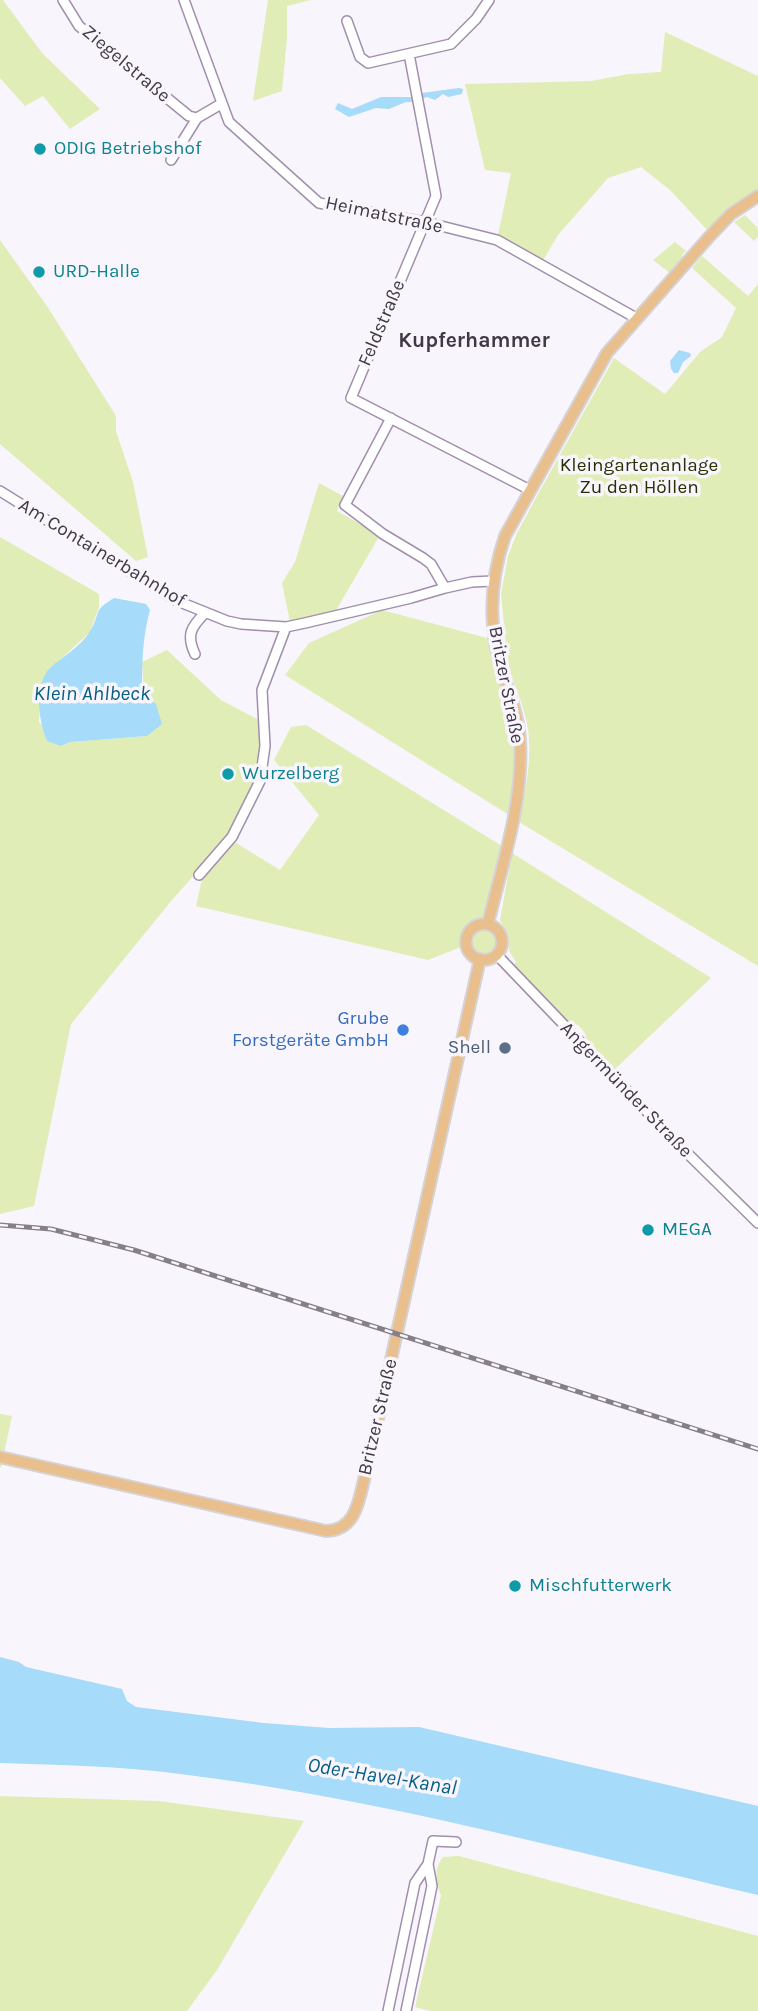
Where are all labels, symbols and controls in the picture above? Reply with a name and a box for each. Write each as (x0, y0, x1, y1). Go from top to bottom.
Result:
street label: Ziegelstraße (77, 20, 175, 108)
place label: ODIG Betriebshof (54, 138, 201, 160)
marker: ODIG Betriebshof (32, 141, 48, 157)
street label: Heimatstraße (323, 191, 445, 239)
place label: URD-Halle (53, 261, 140, 283)
marker: URD-Halle (31, 264, 47, 280)
street label: Feldstraße (354, 276, 410, 370)
district label: Kupferhammer (398, 328, 550, 354)
park label: Kleingartenanlage Zu den Höllen (560, 455, 718, 499)
street label: Am Containerbahnhof (14, 494, 190, 612)
street label: Britzer Straße (483, 624, 529, 746)
water label: Klein Ahlbeck (34, 681, 150, 707)
place label: Wurzelberg (242, 763, 339, 785)
marker: Wurzelberg (220, 766, 236, 782)
place label: Grube Forstgeräte GmbH (232, 1008, 389, 1052)
street label: Angermünder Straße (555, 1017, 697, 1163)
marker: Grube Forstgeräte GmbH (395, 1022, 411, 1038)
place label: Shell (448, 1037, 491, 1059)
marker: Shell (497, 1040, 513, 1056)
place label: MEGA (662, 1219, 712, 1241)
marker: MEGA (640, 1222, 656, 1238)
street label: Britzer Straße (354, 1356, 402, 1478)
place label: Mischfutterwerk (529, 1575, 672, 1597)
marker: Mischfutterwerk (507, 1578, 523, 1594)
water label: Oder-Havel-Kanal (306, 1753, 458, 1801)

